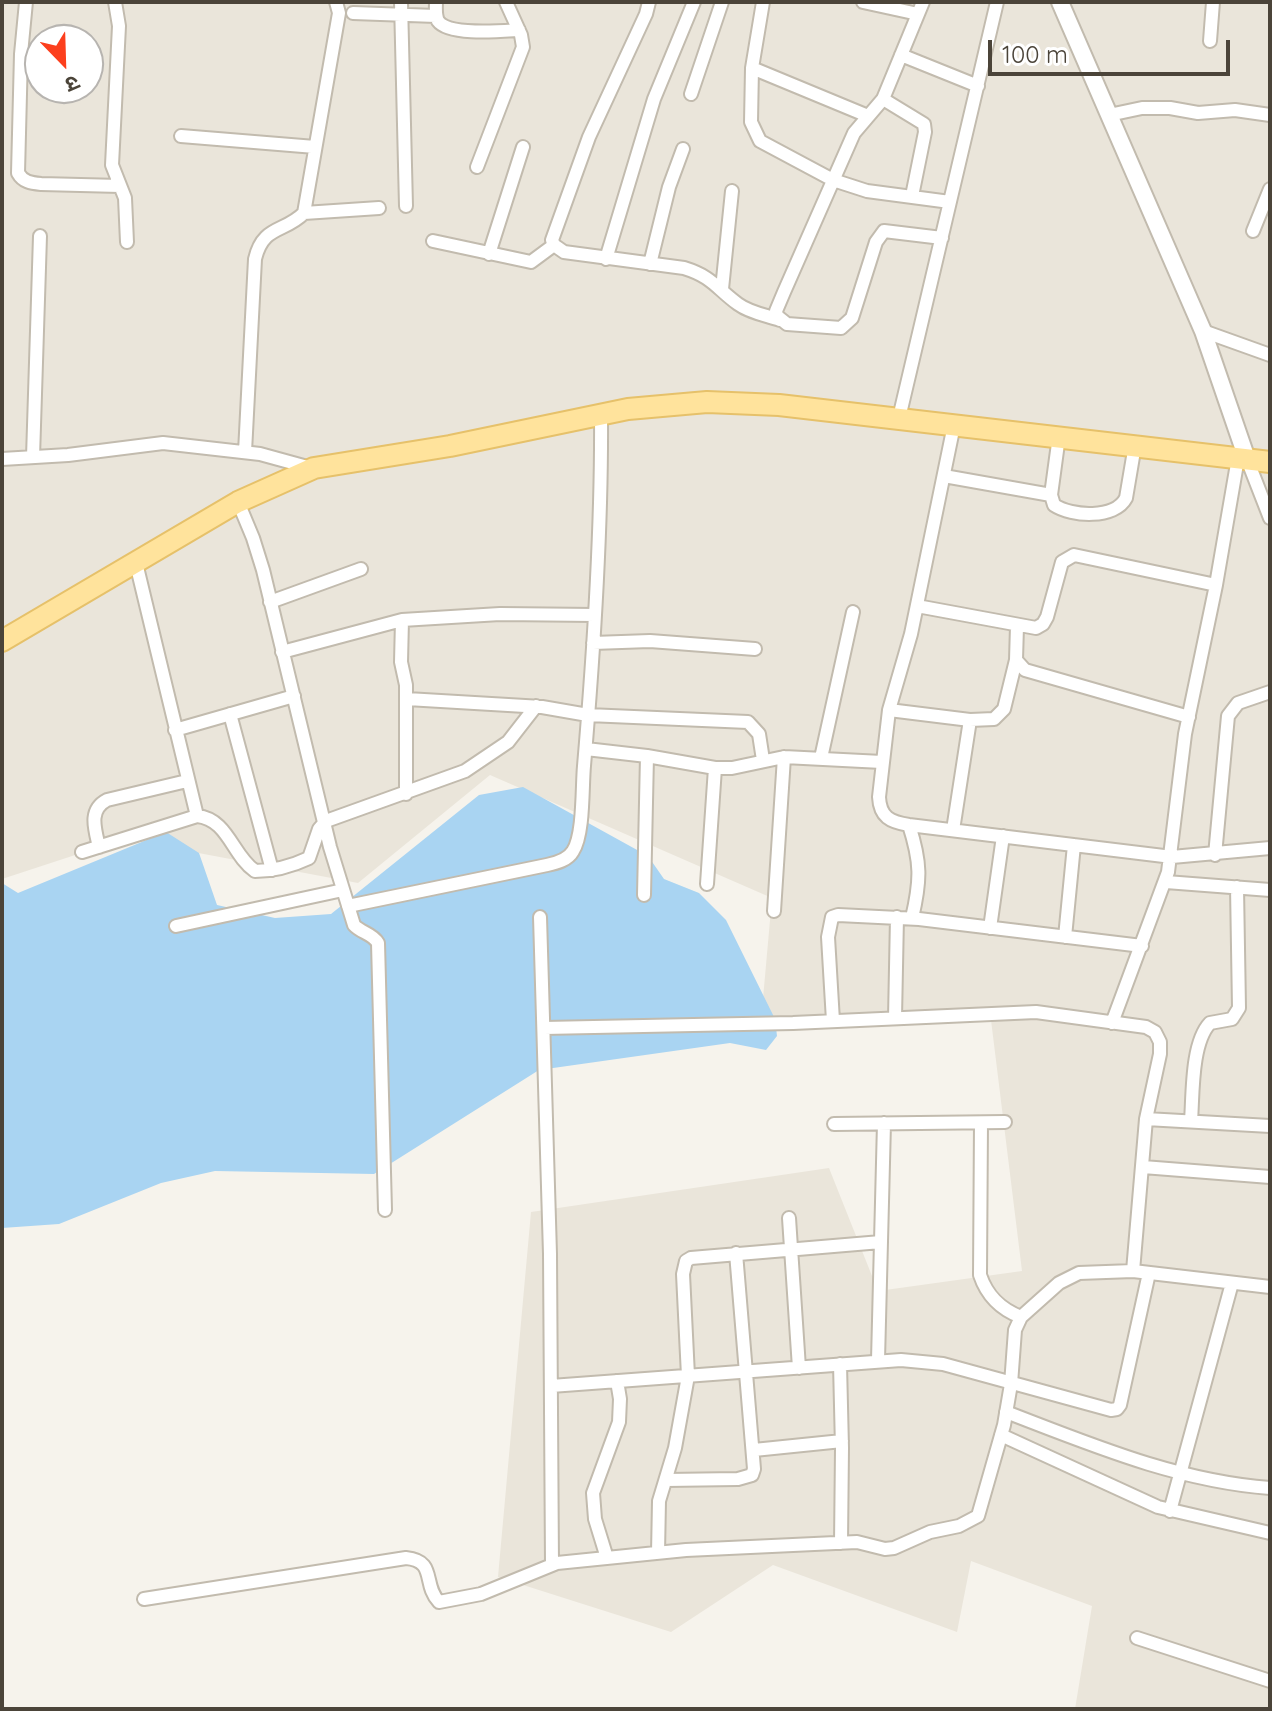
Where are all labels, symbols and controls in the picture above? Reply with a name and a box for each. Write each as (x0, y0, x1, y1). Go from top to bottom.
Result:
north arrow (24, 24, 104, 104)
scale bar (992, 24, 1234, 74)
text: 100 m (1002, 39, 1068, 69)
text: उ (61, 69, 84, 100)

